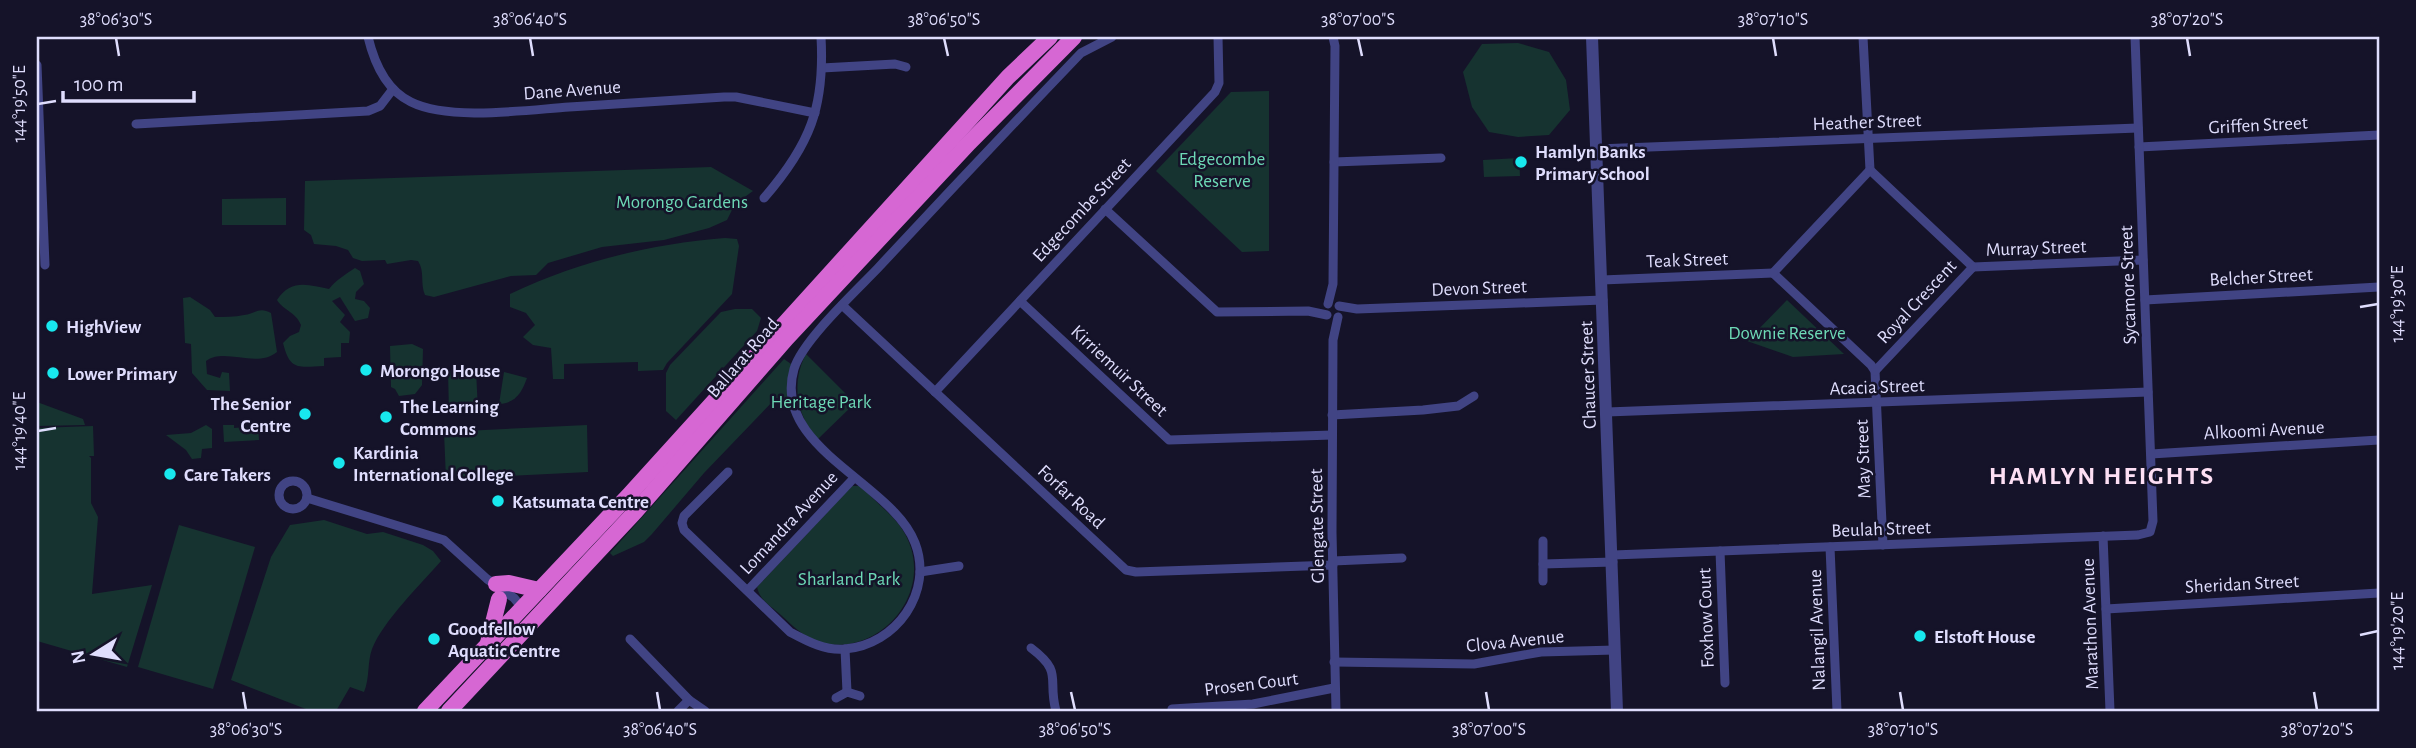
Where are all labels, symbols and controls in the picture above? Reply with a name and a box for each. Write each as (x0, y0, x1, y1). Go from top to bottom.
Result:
text: 38°06'30"S (80, 11, 152, 29)
text: 38°06'40"S (493, 11, 567, 29)
text: 38°06'50"S (908, 11, 980, 29)
text: 38°07'00"S (1321, 11, 1395, 29)
text: 38°07'10"S (1738, 11, 1808, 29)
text: 38°07'20"S (2151, 11, 2223, 29)
scale bar (63, 60, 194, 104)
text: 144°19'50"E (11, 65, 29, 143)
text: 100 m (74, 74, 124, 95)
street label: Dane Avenue (523, 78, 622, 103)
street label: Heather Street (1812, 111, 1922, 134)
street label: Griffen Street (2208, 113, 2308, 138)
place label: Hamlyn Banks Primary School (1535, 143, 1650, 184)
park label: Edgecombe Reserve (1179, 150, 1265, 191)
street label: Edgecombe Street (1029, 154, 1135, 266)
marker: Hamlyn Banks Primary School (1513, 154, 1529, 170)
park label: Morongo Gardens (616, 193, 748, 212)
street label: Sycamore Street (2117, 225, 2140, 345)
street label: Murray Street (1985, 237, 2087, 260)
street label: Teak Street (1646, 250, 1728, 271)
street label: Royal Crescent (1874, 257, 1960, 348)
street label: Belcher Street (2209, 265, 2313, 290)
text: 144°19'30"E (2389, 265, 2407, 343)
street label: Devon Street (1431, 277, 1527, 300)
street label: Ballarat Road (704, 314, 783, 401)
marker: HighView (44, 318, 60, 334)
place label: HighView (66, 318, 142, 337)
street label: Chaucer Street (1577, 321, 1600, 429)
street label: Kirriemuir Street (1067, 322, 1171, 420)
park label: Downie Reserve (1728, 324, 1846, 343)
marker: Morongo House (358, 362, 374, 378)
place label: Morongo House (380, 362, 500, 381)
marker: Lower Primary (45, 365, 61, 381)
place label: Lower Primary (67, 365, 178, 384)
street label: Acacia Street (1829, 376, 1925, 399)
text: 144°19'40"E (11, 392, 29, 470)
park label: Heritage Park (771, 393, 872, 412)
place label: The Senior Centre (210, 395, 291, 436)
place label: The Learning Commons (400, 398, 499, 439)
marker: The Senior Centre (297, 406, 313, 422)
marker: The Learning Commons (378, 409, 394, 425)
street label: Alkoomi Avenue (2203, 418, 2325, 443)
street label: May Street (1853, 419, 1874, 499)
place label: Kardinia International College (353, 444, 513, 485)
marker: Kardinia International College (331, 455, 347, 471)
street label: Forfar Road (1034, 461, 1108, 533)
district label: HAMLYN HEIGHTS (1989, 463, 2215, 489)
marker: Care Takers (162, 466, 178, 482)
place label: Care Takers (184, 466, 271, 485)
street label: Lomandra Avenue (737, 468, 842, 578)
street label: Glengate Street (1307, 468, 1328, 583)
marker: Katsumata Centre (490, 493, 506, 509)
place label: Katsumata Centre (512, 493, 649, 512)
street label: Beulah Street (1831, 518, 1931, 541)
street label: Marathon Avenue (2079, 558, 2102, 690)
street label: Foxhow Court (1695, 568, 1718, 668)
street label: Nalangil Avenue (1806, 569, 1829, 691)
park label: Sharland Park (798, 570, 900, 589)
street label: Sheridan Street (2185, 572, 2300, 597)
text: 144°19'20"E (2389, 592, 2407, 670)
north arrow (60, 618, 130, 688)
place label: Goodfellow Aquatic Centre (448, 620, 560, 661)
street label: Clova Avenue (1465, 627, 1565, 656)
marker: Elstoft House (1912, 628, 1928, 644)
place label: Elstoft House (1934, 628, 2035, 647)
marker: Goodfellow Aquatic Centre (426, 631, 442, 647)
text: N (68, 649, 89, 665)
street label: Prosen Court (1203, 669, 1299, 700)
text: 38°06'30"S (210, 721, 282, 739)
text: 38°06'40"S (623, 721, 697, 739)
text: 38°06'50"S (1039, 721, 1111, 739)
text: 38°07'00"S (1452, 721, 1526, 739)
text: 38°07'10"S (1868, 721, 1938, 739)
text: 38°07'20"S (2281, 721, 2353, 739)

